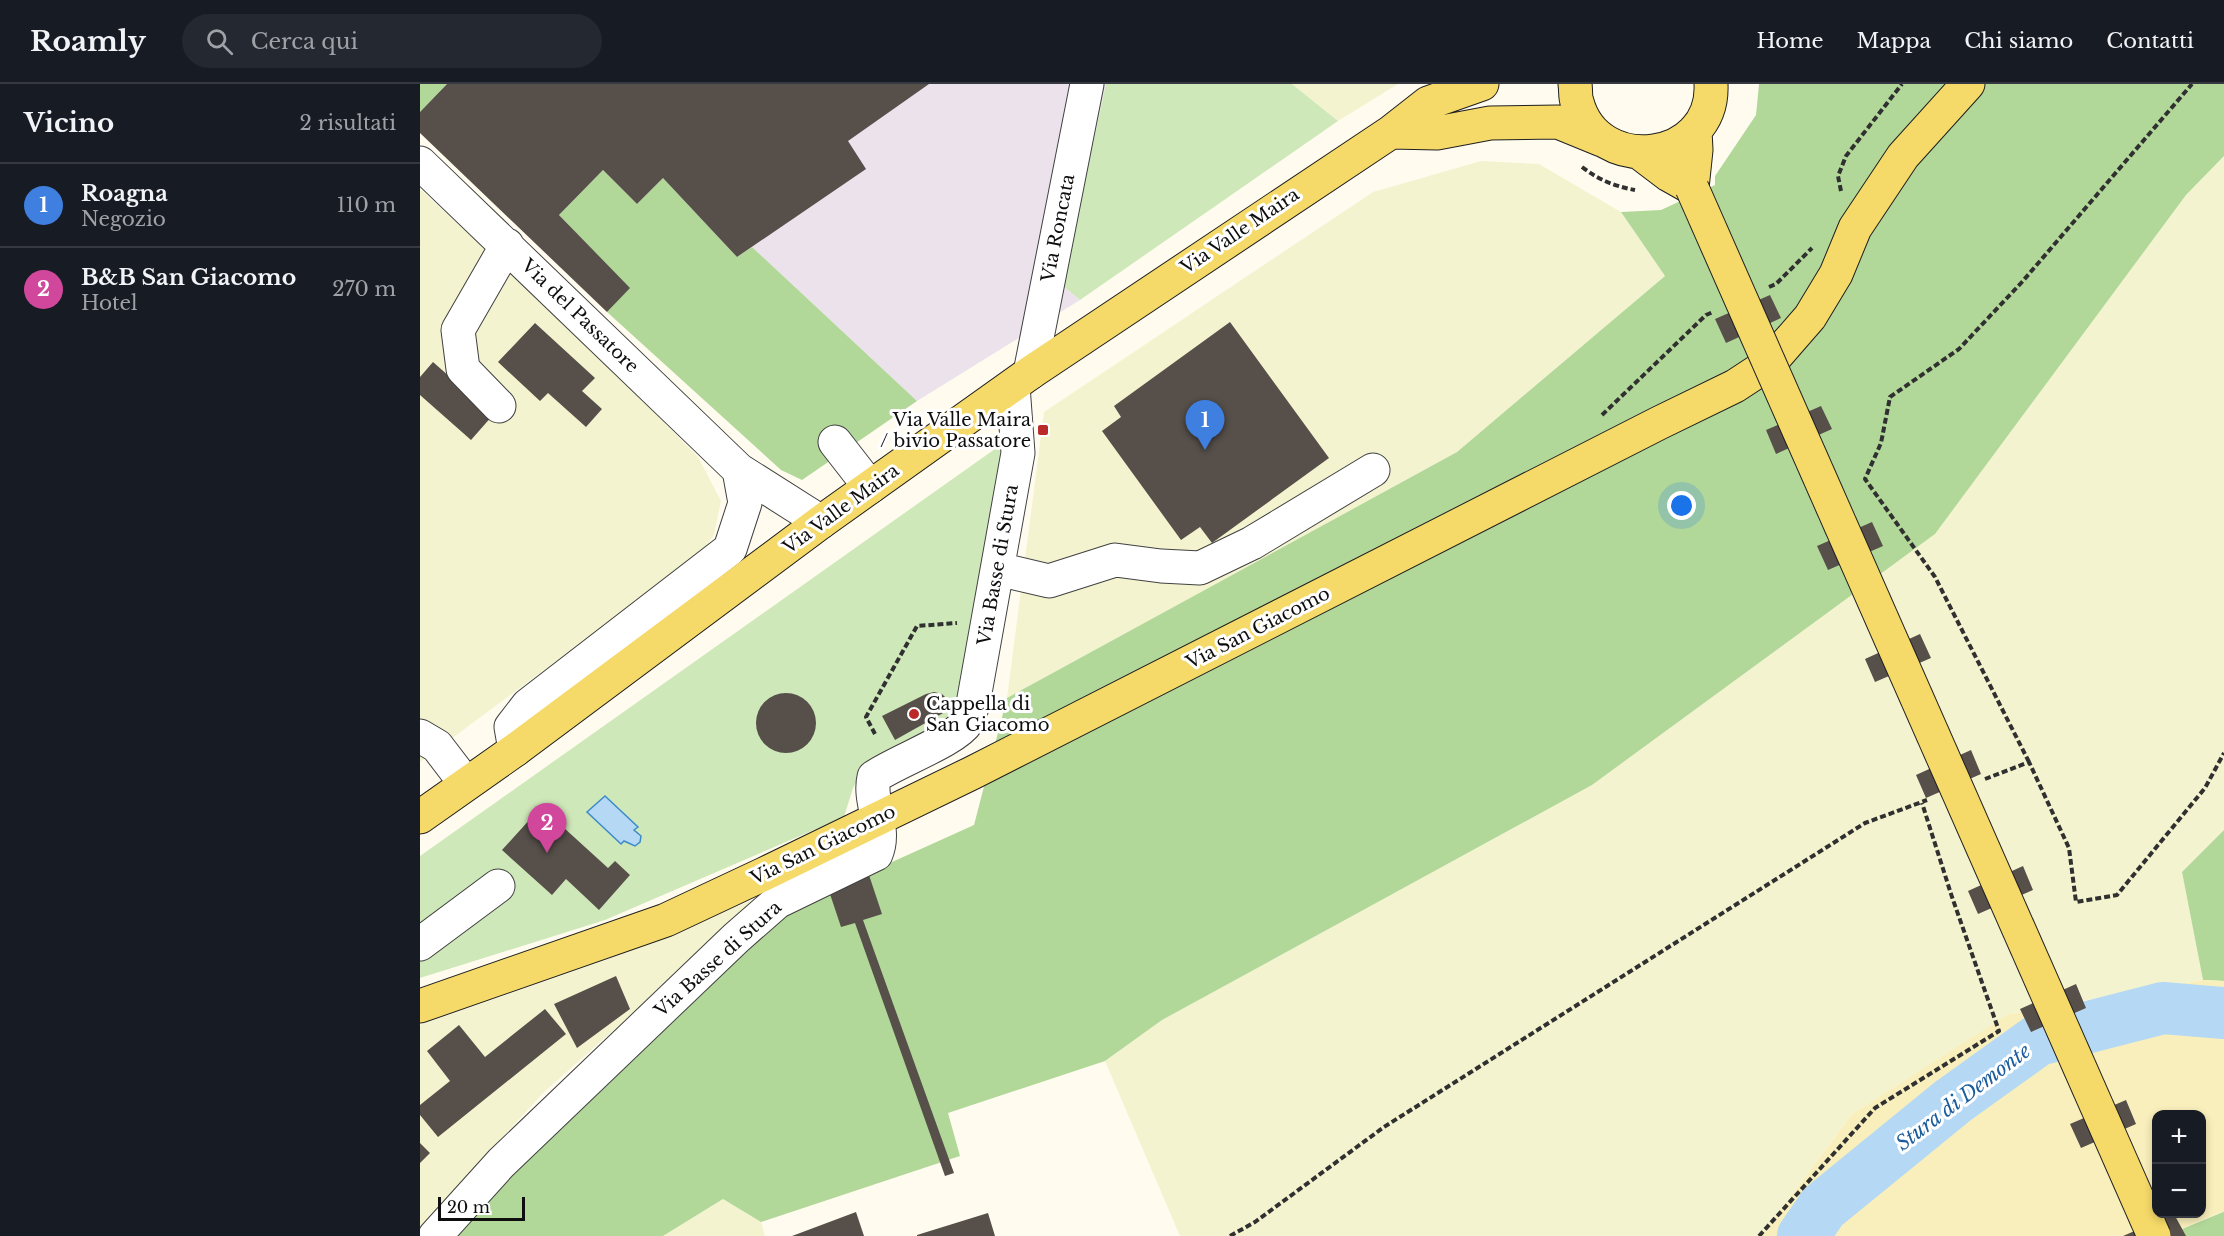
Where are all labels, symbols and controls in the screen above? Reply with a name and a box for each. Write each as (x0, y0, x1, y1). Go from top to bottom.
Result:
search box (182, 14, 602, 68)
text: Roamly (30, 24, 146, 59)
icon: search (203, 25, 236, 58)
text: Cerca qui (251, 28, 358, 55)
text: Home (1756, 28, 1824, 54)
text: Mappa (1857, 28, 1931, 54)
text: Chi siamo (1964, 28, 2073, 54)
text: Contatti (2106, 28, 2194, 54)
text: Vicino (24, 107, 114, 139)
text: 2 risultati (300, 111, 396, 135)
street label: Via Roncata (1037, 172, 1079, 285)
text: Roagna (81, 180, 168, 207)
street label: Via Valle Maira (1176, 183, 1303, 279)
text: 1 (39, 193, 48, 217)
text: 110 m (337, 193, 396, 217)
text: Negozio (81, 207, 166, 231)
street label: Via del Passatore (516, 254, 643, 377)
text: B&B San Giacomo (81, 264, 296, 291)
text: 2 (37, 277, 50, 301)
text: 270 m (332, 277, 396, 301)
text: Hotel (81, 291, 138, 315)
pin: 1 (1186, 400, 1224, 450)
place label: Via Valle Maira / bivio Passatore (880, 409, 1031, 452)
marker: Via Valle Maira / bivio Passatore (1036, 423, 1050, 437)
street label: Via Valle Maira (778, 459, 903, 559)
street label: Via Basse di Stura (973, 483, 1023, 648)
your location (1667, 491, 1696, 520)
street label: Via San Giacomo (1182, 582, 1334, 674)
place label: Cappella di San Giacomo (926, 693, 1049, 736)
marker: Cappella di San Giacomo (907, 707, 921, 721)
street label: Via San Giacomo (746, 800, 899, 890)
pin: 2 (528, 804, 566, 853)
street label: Via Basse di Stura (649, 896, 786, 1022)
water label: Stura di Demonte (1891, 1039, 2035, 1155)
map controls (2152, 1110, 2206, 1218)
button: + (2152, 1110, 2206, 1164)
button: − (2152, 1164, 2206, 1218)
scale bar (438, 1194, 525, 1222)
text: 20 m (447, 1197, 490, 1217)

